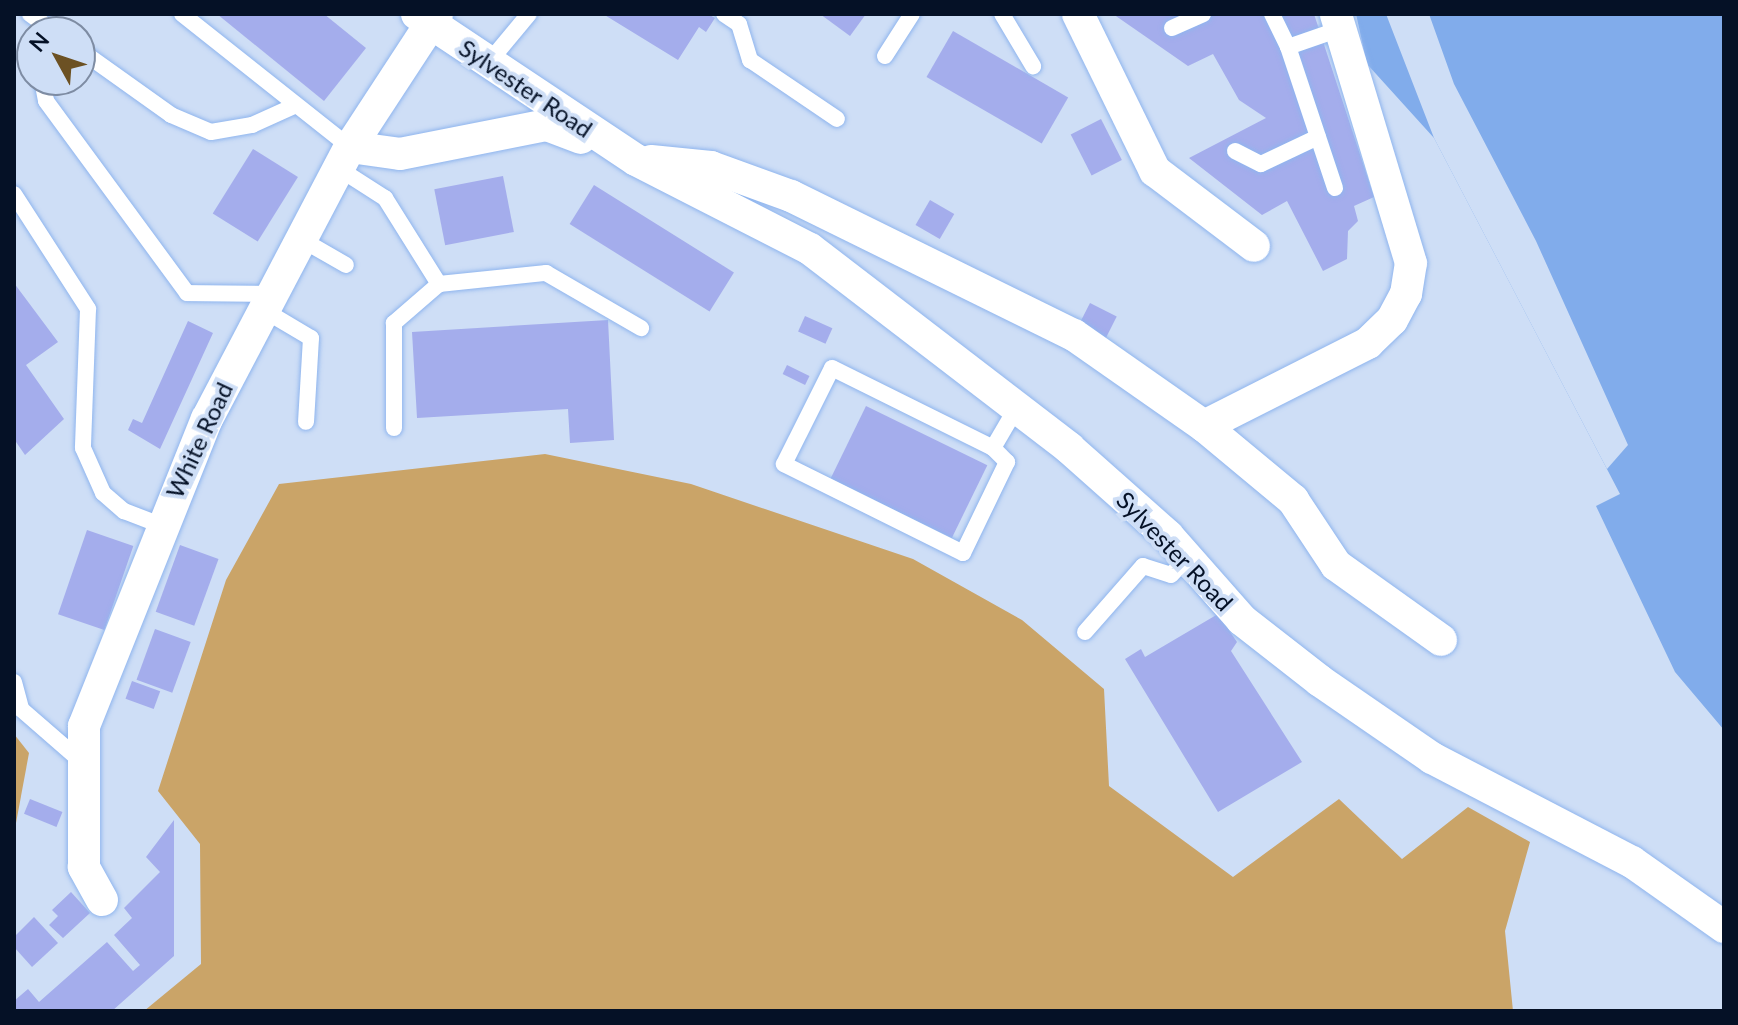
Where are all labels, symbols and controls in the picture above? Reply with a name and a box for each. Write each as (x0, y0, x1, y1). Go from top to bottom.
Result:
north arrow (16, 16, 96, 96)
text: N (23, 26, 55, 57)
street label: Sylvester Road (454, 33, 598, 143)
street label: White Road (160, 378, 238, 502)
street label: Sylvester Road (1111, 485, 1239, 617)

